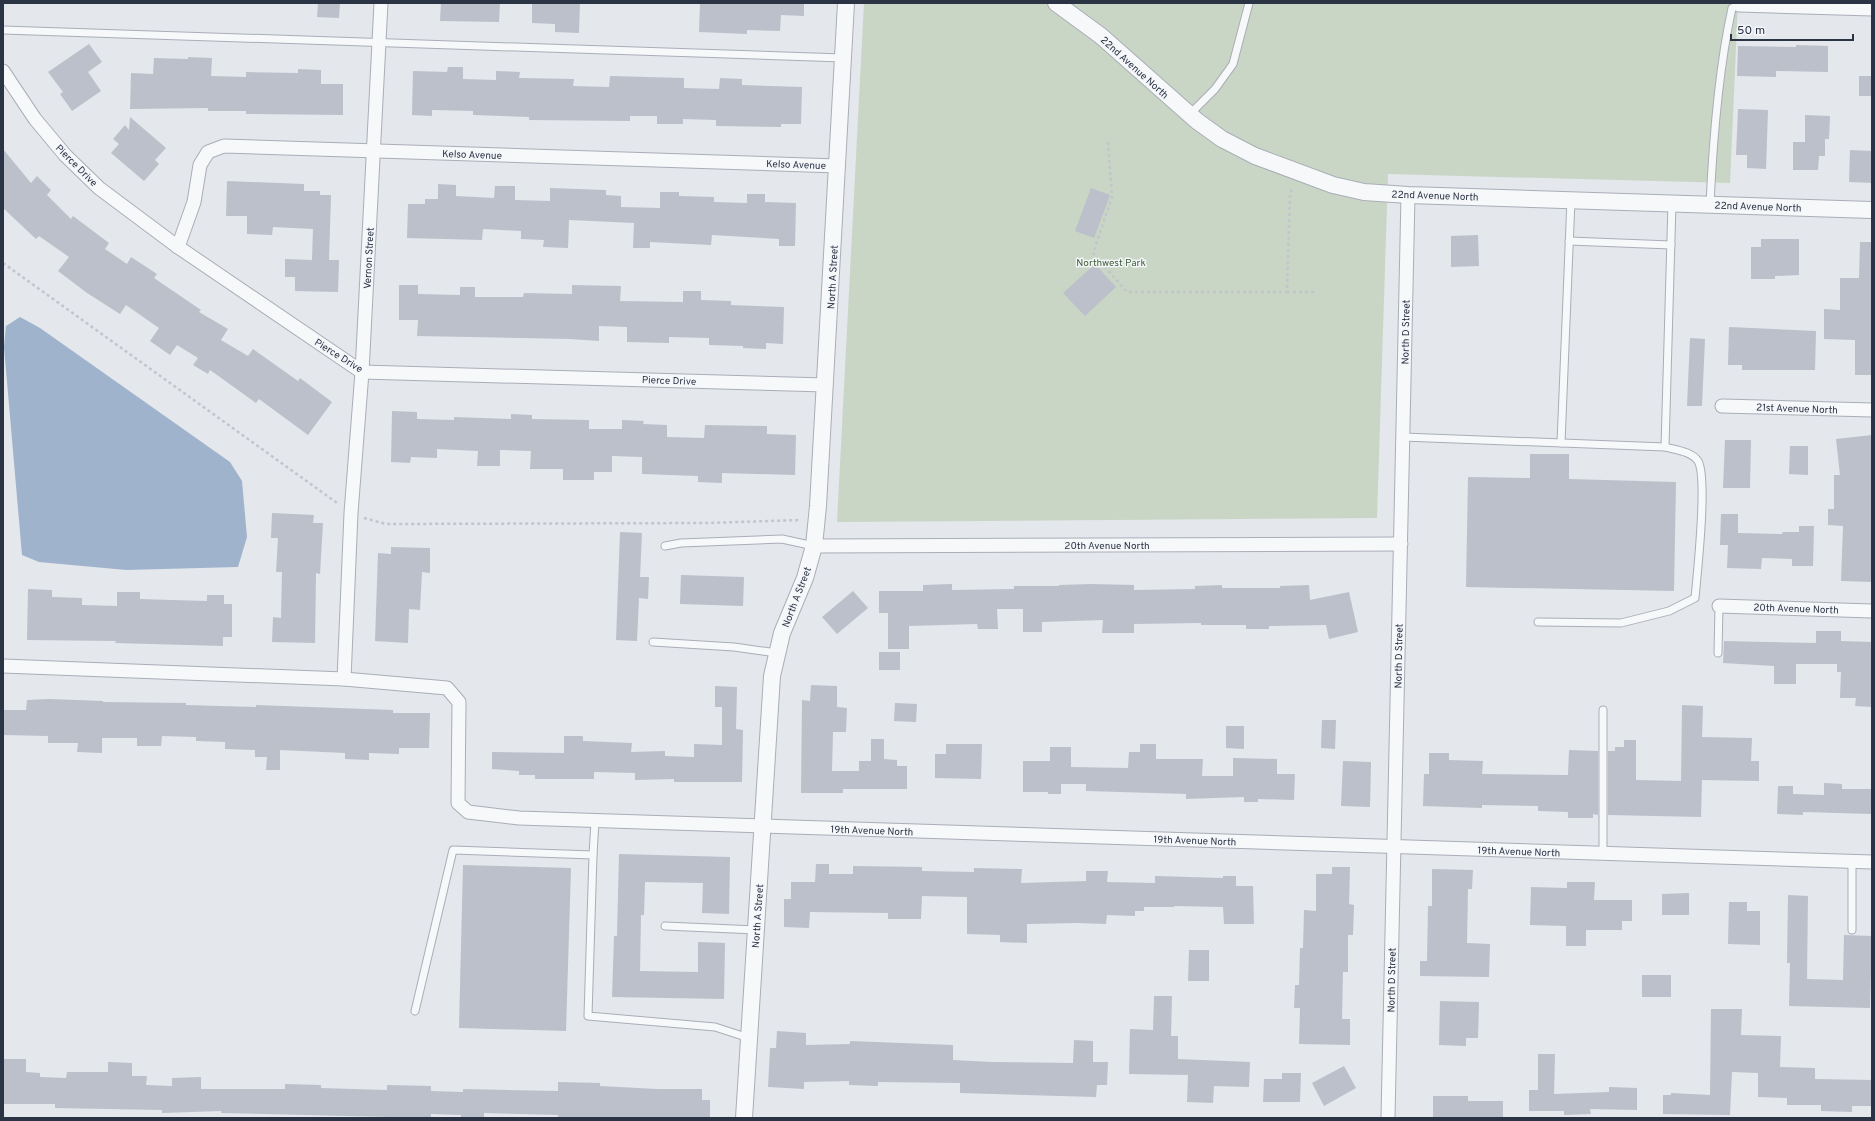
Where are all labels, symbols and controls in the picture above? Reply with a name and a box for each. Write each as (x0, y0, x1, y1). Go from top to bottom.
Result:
scale bar (1731, 16, 1853, 42)
text: 50 m (1737, 23, 1765, 39)
street label: 22nd Avenue North (1097, 34, 1171, 102)
street label: Pierce Drive (52, 142, 100, 190)
street label: Kelso Avenue (442, 148, 502, 163)
street label: Kelso Avenue (766, 158, 826, 173)
street label: 22nd Avenue North (1391, 188, 1479, 205)
street label: 22nd Avenue North (1714, 199, 1802, 216)
street label: Vernon Street (361, 227, 378, 289)
street label: North A Street (825, 245, 842, 309)
park label: Northwest Park (1076, 257, 1146, 270)
street label: North D Street (1399, 299, 1414, 365)
street label: Pierce Drive (312, 336, 365, 376)
street label: Pierce Drive (642, 374, 696, 389)
street label: 21st Avenue North (1756, 402, 1838, 417)
street label: 20th Avenue North (1064, 540, 1150, 553)
street label: North A Street (780, 565, 815, 630)
street label: 20th Avenue North (1753, 602, 1839, 617)
street label: North D Street (1392, 623, 1407, 689)
street label: 19th Avenue North (830, 824, 913, 839)
street label: 19th Avenue North (1153, 834, 1236, 849)
street label: 19th Avenue North (1477, 845, 1560, 860)
street label: North A Street (750, 883, 767, 949)
street label: North D Street (1385, 947, 1400, 1013)

